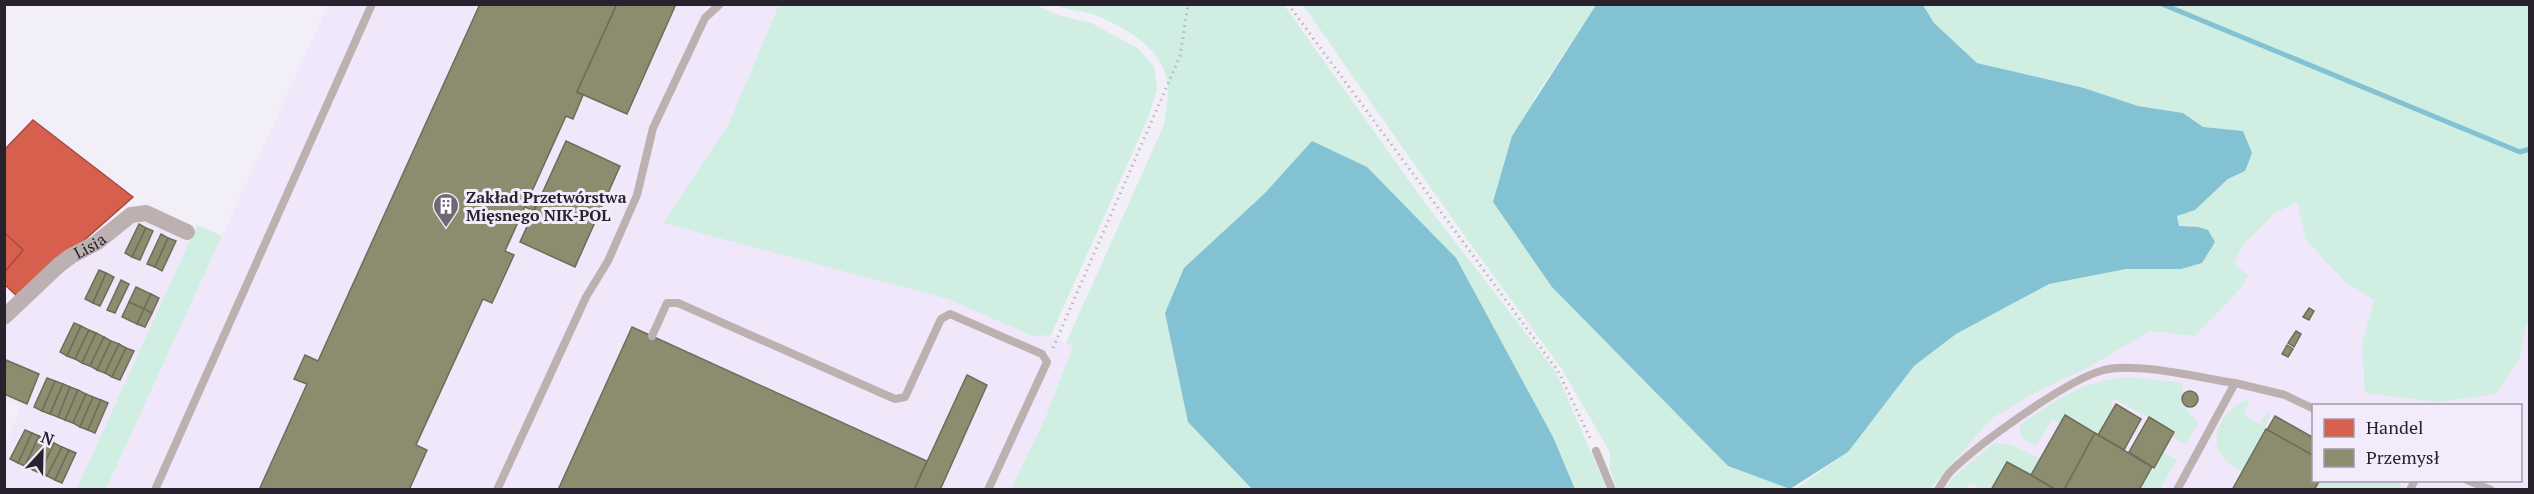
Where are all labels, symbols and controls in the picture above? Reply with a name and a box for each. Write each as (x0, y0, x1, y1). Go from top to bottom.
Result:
place label: Zakład Przetwórstwa Mięsnego NIK-POL (466, 186, 627, 226)
building icon: Zakład Przetwórstwa Mięsnego NIK-POL (431, 191, 461, 229)
street label: Lisia (70, 228, 111, 264)
legend (2312, 404, 2522, 482)
text: Handel (2366, 415, 2423, 439)
north arrow (12, 422, 72, 482)
text: N (38, 426, 57, 451)
text: Przemysł (2366, 445, 2440, 469)

